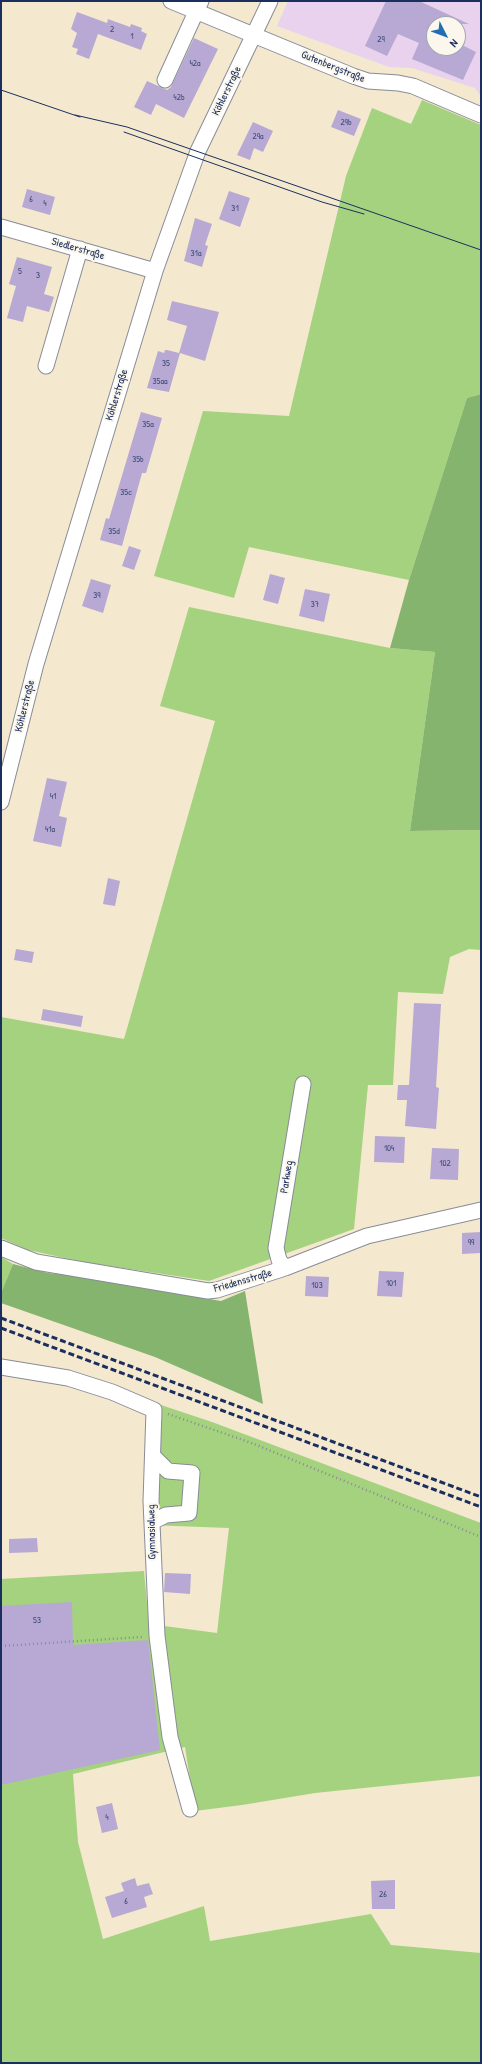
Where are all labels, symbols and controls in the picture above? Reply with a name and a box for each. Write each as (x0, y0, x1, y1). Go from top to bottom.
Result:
north arrow (426, 16, 466, 56)
house number: 2 (110, 25, 114, 35)
house number: 1 (130, 32, 134, 42)
house number: 29 (377, 35, 385, 45)
text: N (447, 36, 461, 50)
street label: Gutenbergstraße (299, 48, 367, 86)
house number: 42a (189, 59, 201, 69)
street label: Köhlerstraße (209, 64, 245, 118)
house number: 42b (173, 93, 185, 103)
house number: 29b (340, 118, 352, 128)
house number: 29a (252, 132, 264, 142)
house number: 6 (29, 195, 33, 205)
house number: 4 (43, 199, 47, 209)
house number: 31 (231, 204, 239, 214)
street label: Siedlerstraße (50, 235, 106, 263)
house number: 31a (191, 249, 201, 259)
house number: 5 (18, 267, 22, 277)
house number: 3 (36, 271, 40, 281)
house number: 35 (162, 359, 170, 369)
street label: Köhlerstraße (103, 368, 131, 422)
house number: 35aa (153, 377, 167, 387)
house number: 35a (142, 420, 154, 430)
house number: 35b (132, 455, 144, 465)
house number: 35c (120, 488, 132, 498)
house number: 35d (108, 527, 120, 537)
house number: 39 (93, 591, 101, 601)
house number: 37 (311, 600, 319, 610)
street label: Köhlerstraße (12, 679, 38, 733)
house number: 41 (50, 792, 56, 802)
house number: 41a (45, 825, 55, 835)
house number: 104 (384, 1144, 394, 1154)
house number: 102 (439, 1159, 451, 1169)
street label: Parkweg (278, 1160, 296, 1194)
house number: 99 (468, 1238, 474, 1248)
street label: Friedensstraße (212, 1266, 274, 1296)
house number: 101 (386, 1279, 396, 1289)
house number: 103 (311, 1281, 323, 1291)
street label: Gymnasialweg (145, 1504, 159, 1560)
house number: 53 (33, 1616, 41, 1626)
house number: 4 (105, 1813, 109, 1823)
house number: 26 (379, 1890, 387, 1900)
house number: 6 (124, 1897, 128, 1907)

